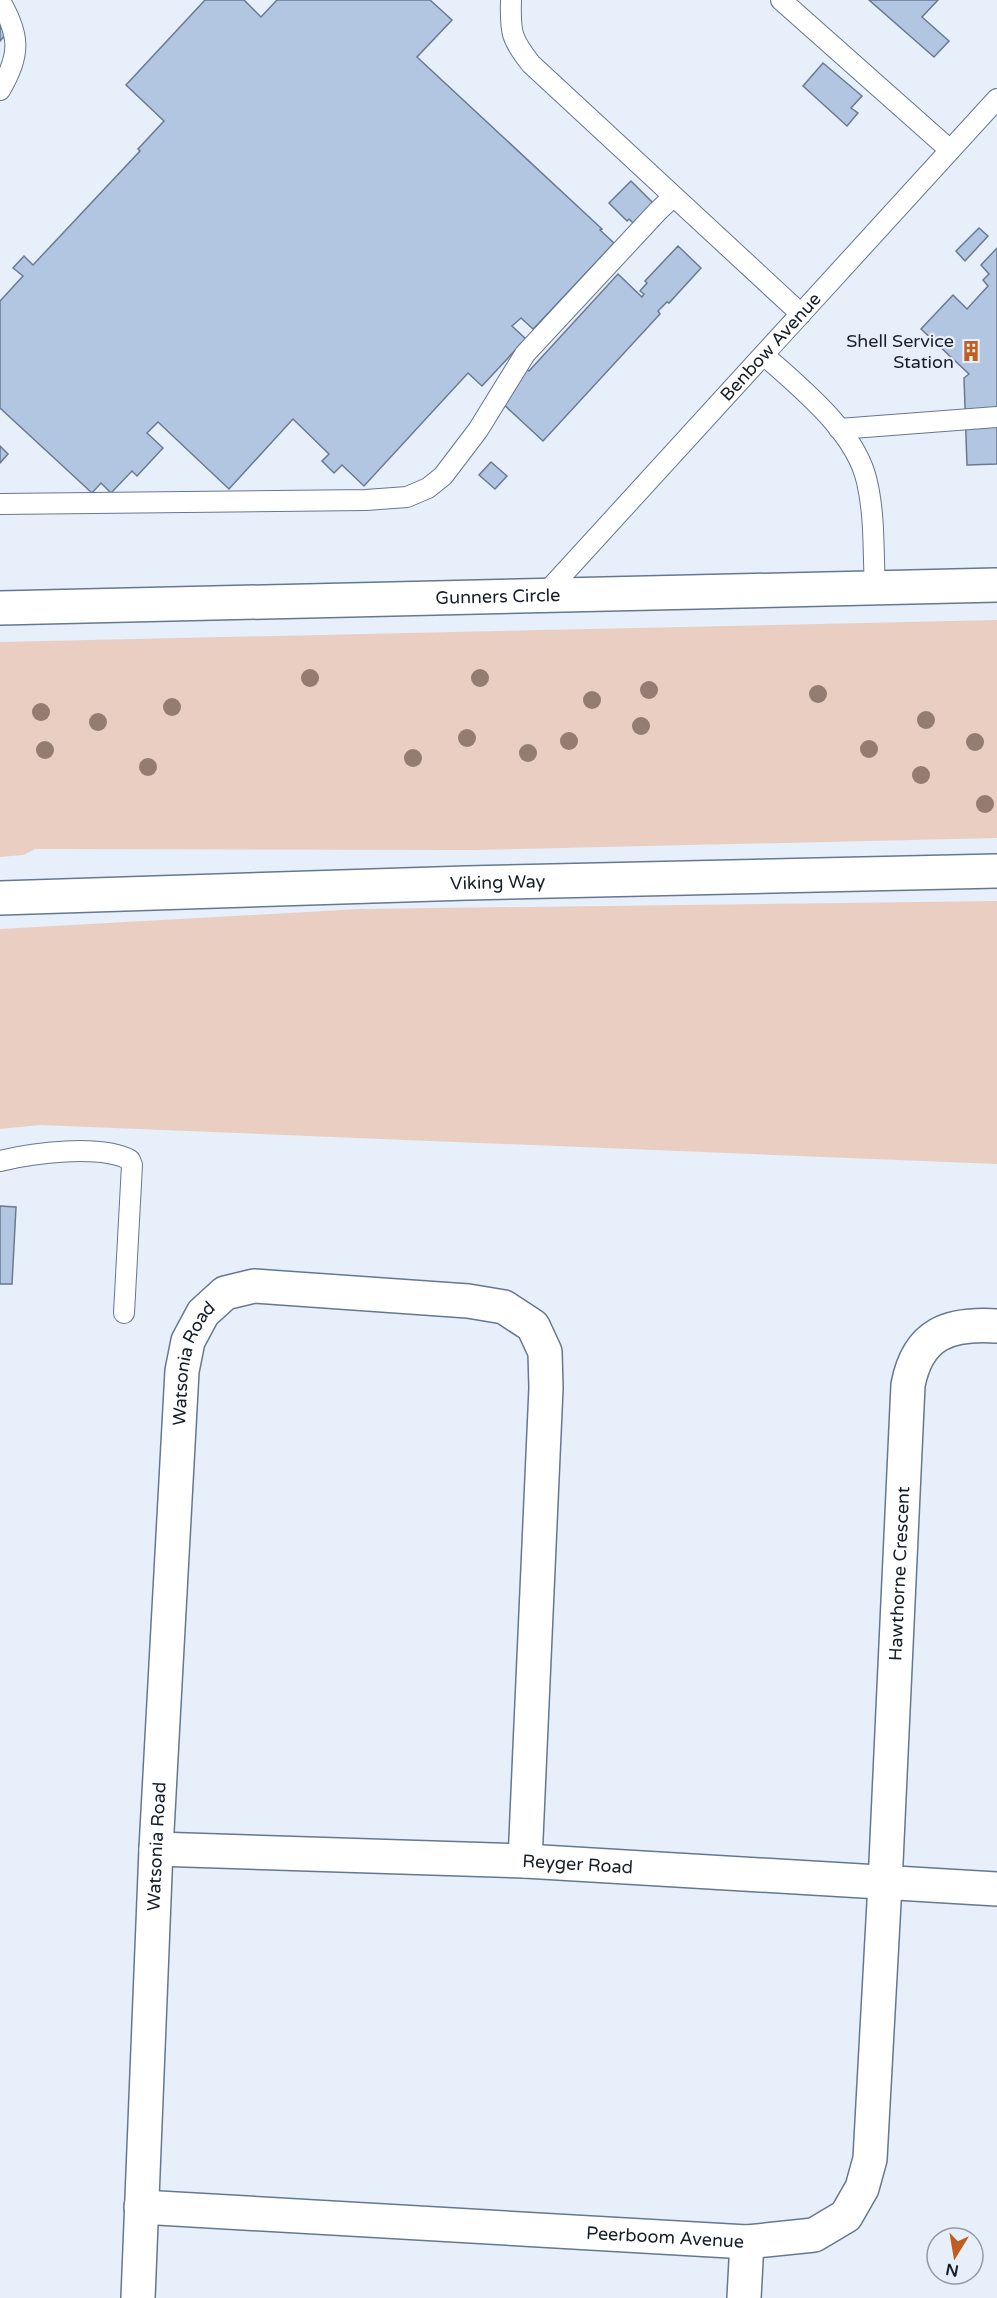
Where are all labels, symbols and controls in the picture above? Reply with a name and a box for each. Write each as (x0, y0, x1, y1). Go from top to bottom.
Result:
street label: Benbow Avenue (716, 288, 826, 406)
place label: Shell Service Station (846, 330, 954, 373)
building icon: Shell Service Station (959, 339, 983, 363)
street label: Gunners Circle (435, 584, 561, 609)
street label: Viking Way (450, 870, 546, 895)
street label: Watsonia Road (168, 1297, 219, 1426)
street label: Hawthorne Crescent (884, 1486, 914, 1662)
street label: Watsonia Road (143, 1781, 171, 1911)
street label: Reyger Road (522, 1850, 634, 1878)
street label: Peerboom Avenue (586, 2222, 745, 2253)
north arrow (925, 2226, 985, 2286)
text: N (944, 2259, 961, 2281)

